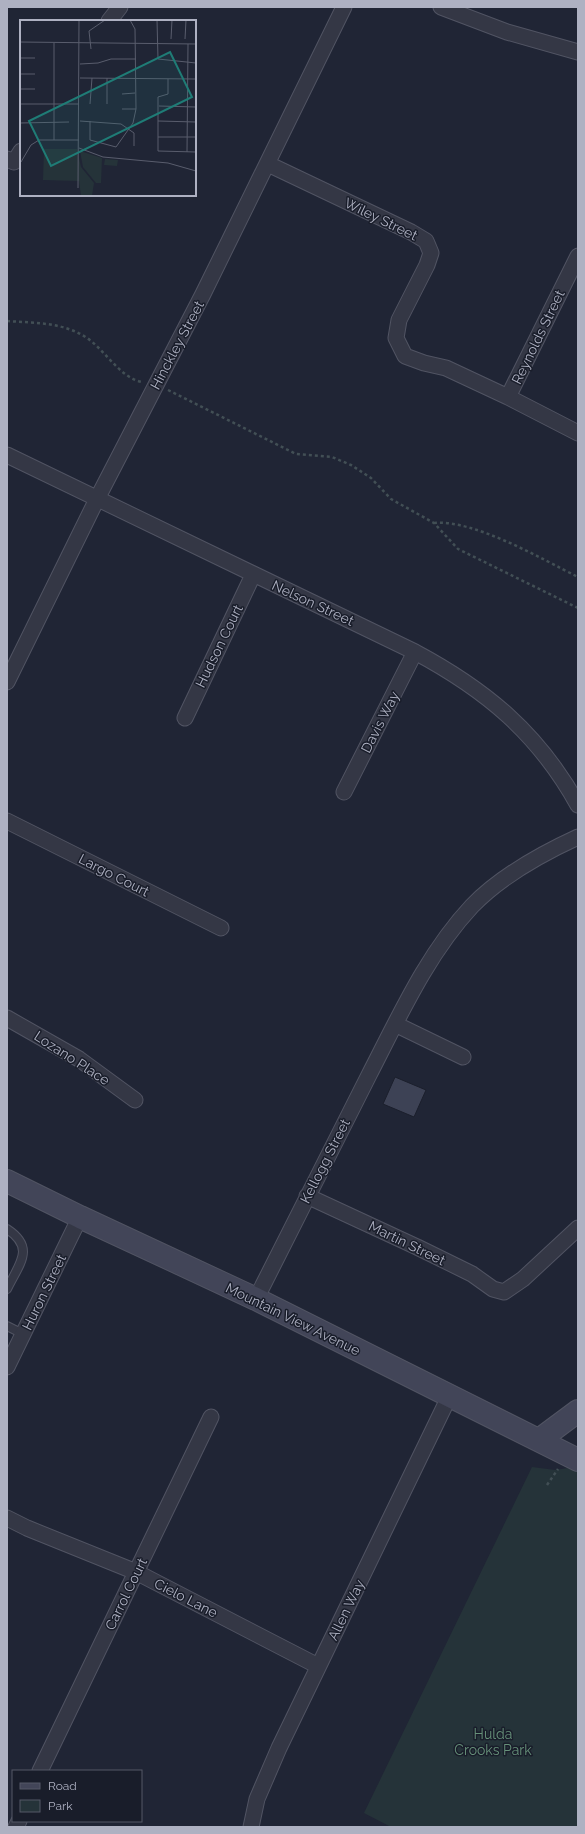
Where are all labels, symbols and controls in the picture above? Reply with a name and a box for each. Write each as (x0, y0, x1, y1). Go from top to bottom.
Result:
inset map (20, 20, 196, 196)
street label: Wiley Street (342, 194, 420, 244)
street label: Reynolds Street (508, 287, 568, 387)
street label: Hinckley Street (147, 298, 207, 392)
street label: Nelson Street (270, 577, 357, 629)
street label: Hudson Court (192, 602, 246, 690)
street label: Davis Way (358, 688, 402, 755)
street label: Largo Court (76, 850, 152, 900)
street label: Lozano Place (31, 1028, 113, 1088)
street label: Kellogg Street (297, 1116, 353, 1206)
street label: Martin Street (366, 1218, 448, 1269)
street label: Huron Street (19, 1251, 69, 1332)
street label: Mountain View Avenue (223, 1280, 363, 1358)
street label: Carrol Court (102, 1555, 150, 1633)
street label: Cielo Lane (152, 1575, 220, 1621)
street label: Allen Way (324, 1577, 368, 1643)
park label: Hulda Crooks Park (454, 1726, 532, 1758)
legend (12, 1770, 142, 1822)
text: Road (48, 1779, 77, 1793)
text: Park (48, 1799, 73, 1813)

